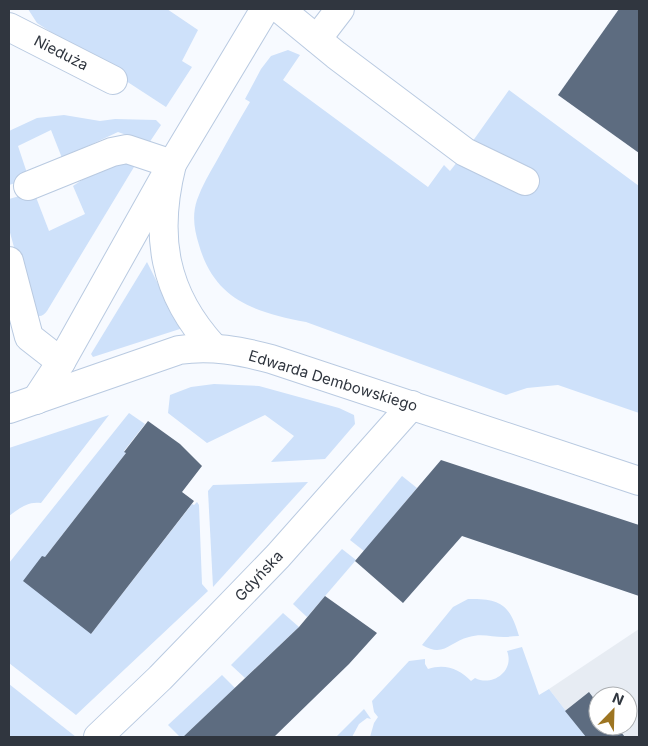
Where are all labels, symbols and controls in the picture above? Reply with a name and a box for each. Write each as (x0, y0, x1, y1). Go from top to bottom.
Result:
street label: Nieduża (31, 31, 92, 74)
street label: Edwarda Dembowskiego (246, 346, 420, 415)
street label: Gdyńska (230, 546, 287, 605)
north arrow (588, 686, 638, 736)
text: N (610, 689, 627, 708)

